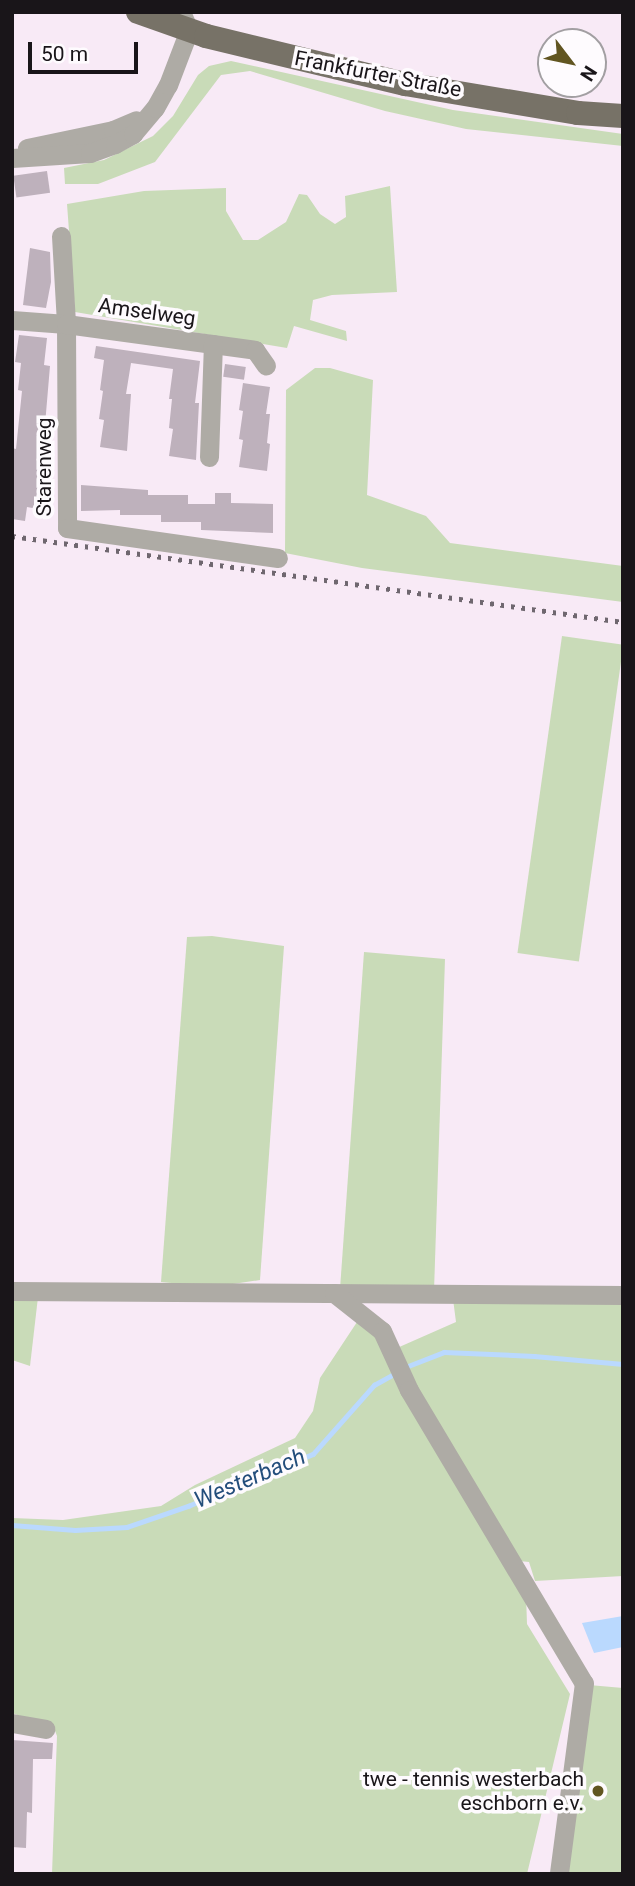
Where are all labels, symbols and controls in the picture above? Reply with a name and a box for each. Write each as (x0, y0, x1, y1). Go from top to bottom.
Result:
scale bar (32, 28, 142, 72)
north arrow (537, 28, 607, 98)
text: 50 m (41, 42, 88, 66)
street label: Frankfurter Straße (292, 45, 464, 103)
text: N (575, 62, 602, 85)
street label: Amselweg (97, 293, 197, 331)
street label: Starenweg (31, 417, 57, 517)
water label: Westerbach (190, 1443, 310, 1515)
place label: twe - tennis westerbach eschborn e.v. (363, 1766, 584, 1816)
marker: twe - tennis westerbach eschborn e.v. (590, 1783, 606, 1799)

